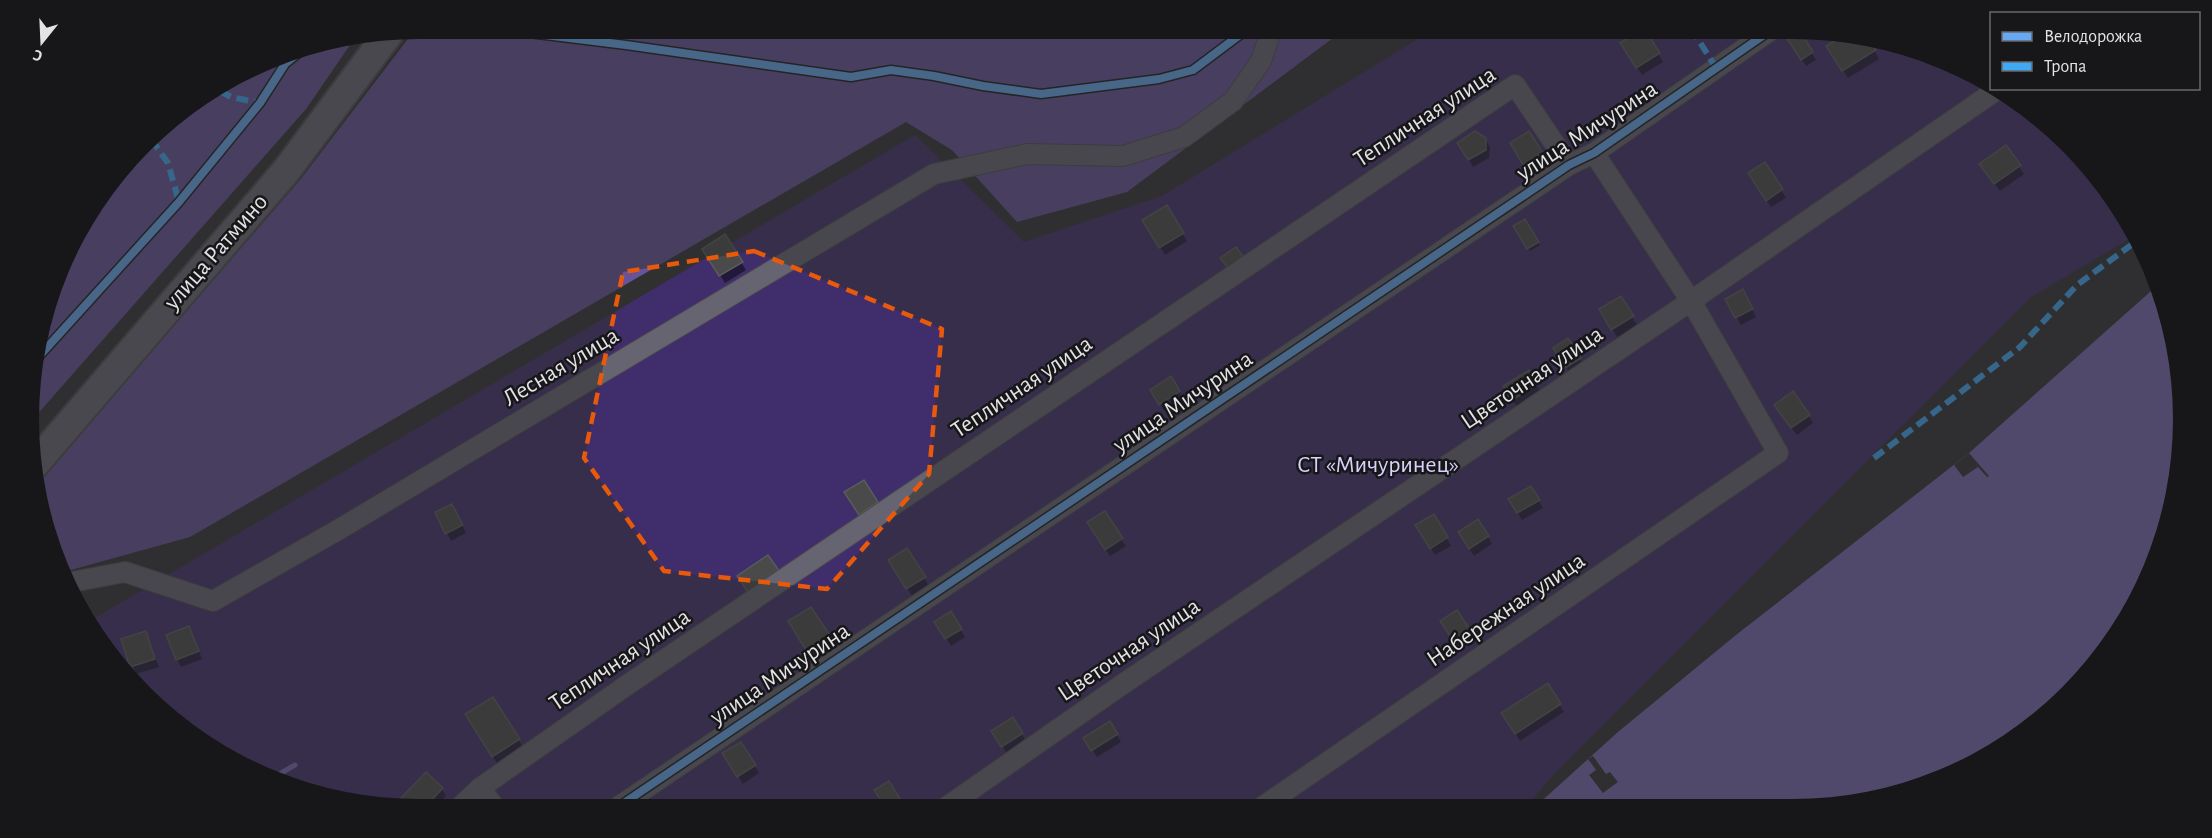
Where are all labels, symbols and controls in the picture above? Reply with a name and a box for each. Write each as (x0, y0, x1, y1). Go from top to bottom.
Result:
north arrow (12, 12, 72, 72)
legend (1990, 12, 2200, 90)
text: Велодорожка (2044, 28, 2142, 46)
text: С (31, 46, 44, 64)
text: Тропа (2044, 58, 2087, 76)
street label: Тепличная улица (1350, 62, 1500, 172)
street label: улица Мичурина (1511, 77, 1662, 186)
street label: улица Ратмино (159, 190, 272, 315)
street label: Цветочная улица (1457, 322, 1607, 434)
street label: Лесная улица (499, 323, 623, 411)
street label: Тепличная улица (947, 331, 1097, 443)
street label: улица Мичурина (1108, 347, 1257, 458)
park label: СТ «Мичуринец» (1297, 453, 1459, 477)
street label: Набережная улица (1423, 548, 1589, 672)
street label: Цветочная улица (1054, 594, 1204, 706)
street label: Тепличная улица (545, 604, 695, 716)
street label: улица Мичурина (705, 619, 854, 730)

